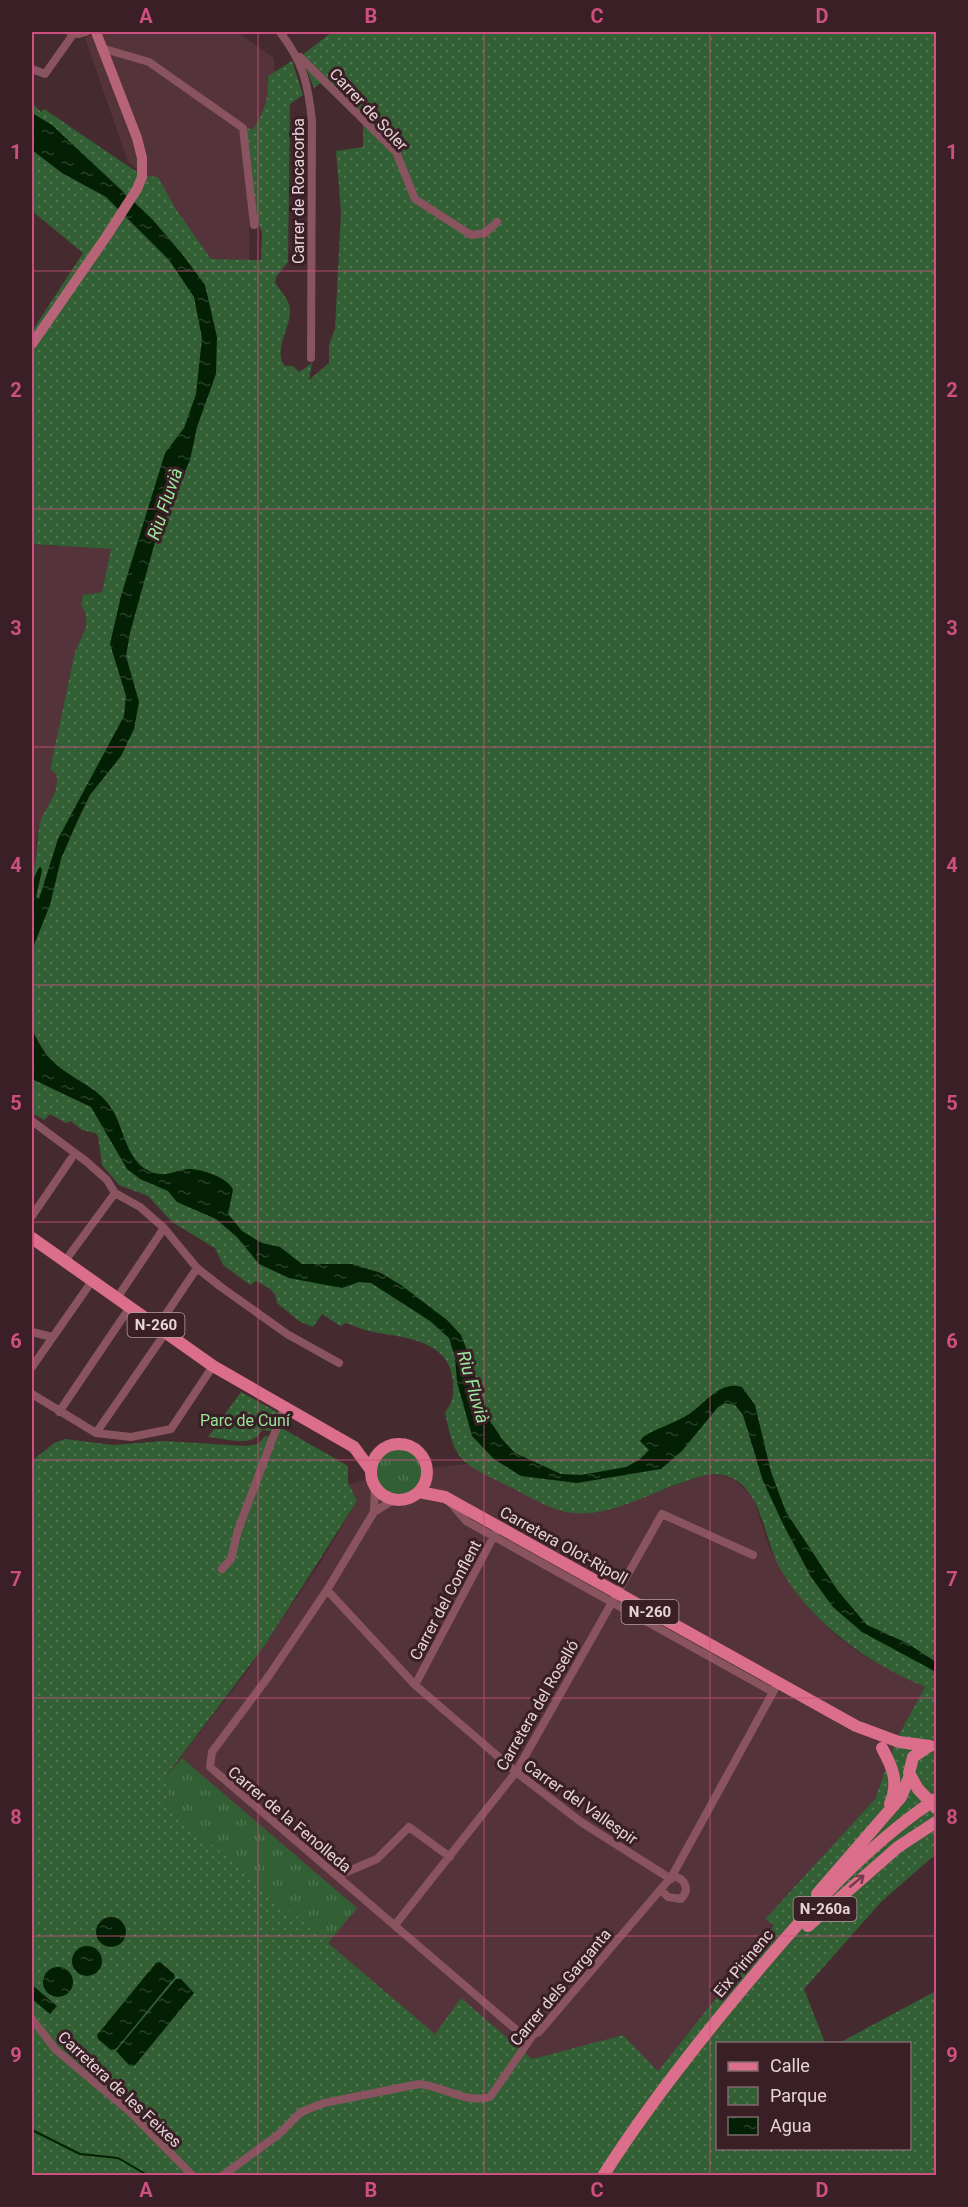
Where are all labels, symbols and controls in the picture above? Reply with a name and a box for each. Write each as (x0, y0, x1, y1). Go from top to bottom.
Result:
text: A (139, 4, 153, 28)
text: B (365, 4, 377, 28)
text: C (590, 4, 604, 28)
text: D (816, 4, 829, 28)
street label: Carrer de Soler (326, 64, 412, 155)
street label: Carrer de Rocacorba (289, 118, 308, 264)
text: 1 (10, 140, 22, 164)
text: 1 (946, 140, 958, 164)
text: 2 (10, 378, 22, 402)
text: 2 (946, 378, 958, 402)
water label: Riu Fluvià (142, 465, 187, 543)
text: 3 (10, 616, 22, 640)
text: 3 (946, 616, 958, 640)
text: 4 (10, 853, 22, 877)
text: 4 (946, 853, 958, 877)
text: 5 (10, 1091, 22, 1115)
text: 5 (946, 1091, 958, 1115)
road number: N-260 (128, 1313, 184, 1337)
text: 6 (10, 1329, 22, 1353)
text: 6 (946, 1329, 958, 1353)
water label: Riu Fluvià (453, 1348, 494, 1426)
park label: Parc de Cuní (200, 1411, 291, 1430)
street label: Carretera Olot-Ripoll (497, 1502, 631, 1588)
street label: Carrer del Conflent (406, 1537, 485, 1663)
text: 7 (10, 1567, 22, 1591)
text: 7 (946, 1567, 958, 1591)
road number: N-260 (622, 1600, 678, 1624)
street label: Carretera del Roselló (492, 1637, 583, 1774)
street label: Carrer del Vallespir (520, 1756, 642, 1849)
street label: Carrer de la Fenolleda (224, 1762, 355, 1876)
text: 8 (10, 1805, 22, 1829)
text: 8 (946, 1805, 958, 1829)
one-way arrow (849, 1874, 864, 1888)
road number: N-260a (794, 1897, 856, 1921)
street label: Carrer dels Garganta (506, 1925, 615, 2050)
street label: Eix Pirinenc (710, 1926, 777, 2001)
street label: Carretera de les Feixes (54, 2027, 185, 2151)
legend (716, 2042, 911, 2150)
text: 9 (10, 2043, 22, 2067)
text: 9 (946, 2043, 958, 2067)
text: Calle (770, 2055, 810, 2076)
text: Parque (770, 2085, 827, 2106)
text: Agua (770, 2115, 812, 2136)
text: A (139, 2178, 153, 2202)
text: B (365, 2178, 377, 2202)
text: C (590, 2178, 604, 2202)
text: D (816, 2178, 829, 2202)

